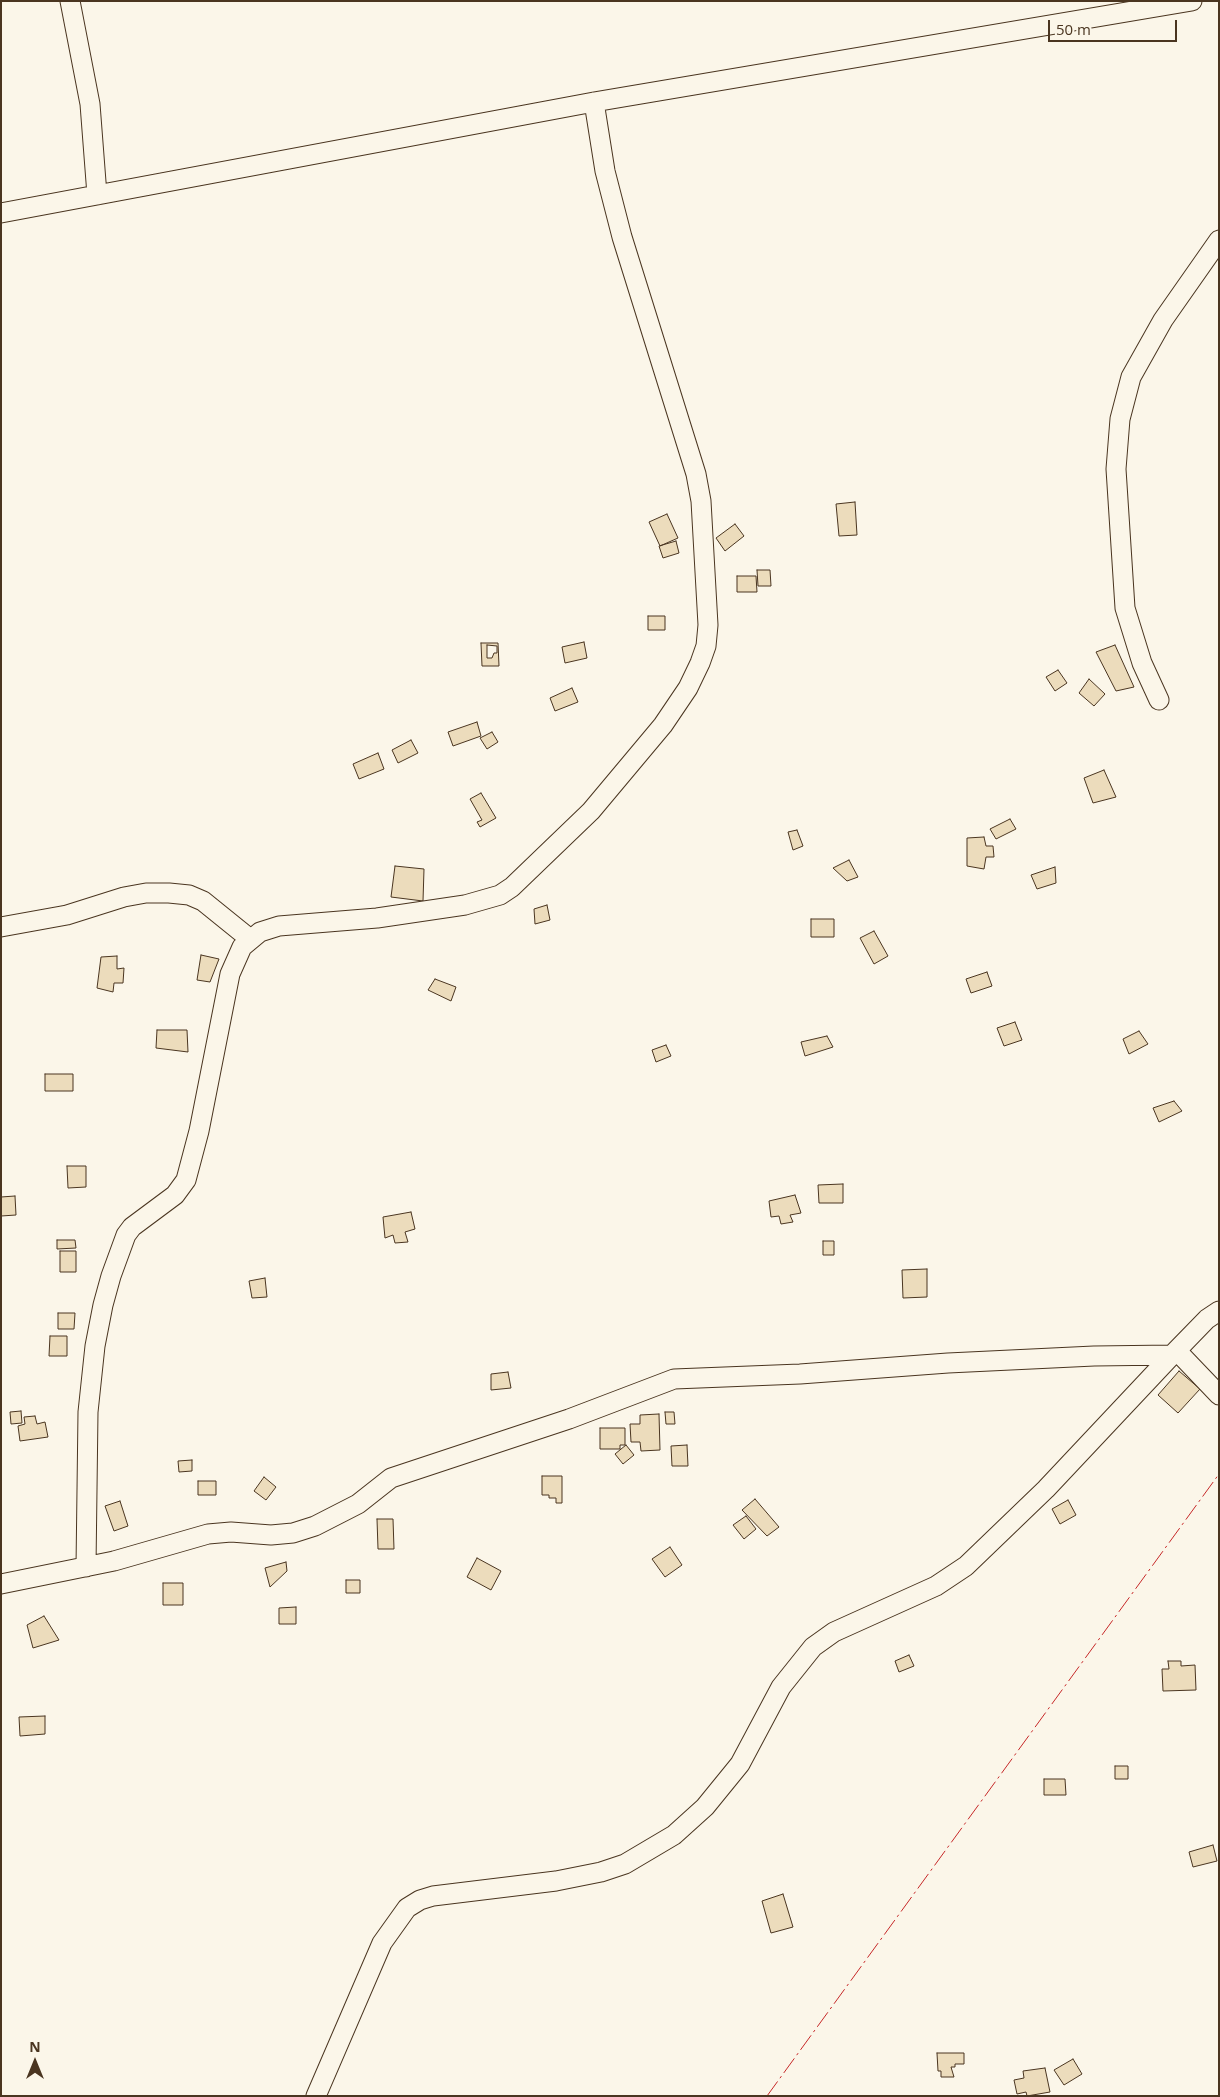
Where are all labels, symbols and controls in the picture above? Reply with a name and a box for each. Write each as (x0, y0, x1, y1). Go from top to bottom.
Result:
scale bar (1050, 10, 1179, 42)
text: 50 m (1056, 19, 1091, 39)
north arrow (10, 2037, 60, 2087)
text: N (29, 2037, 41, 2056)

